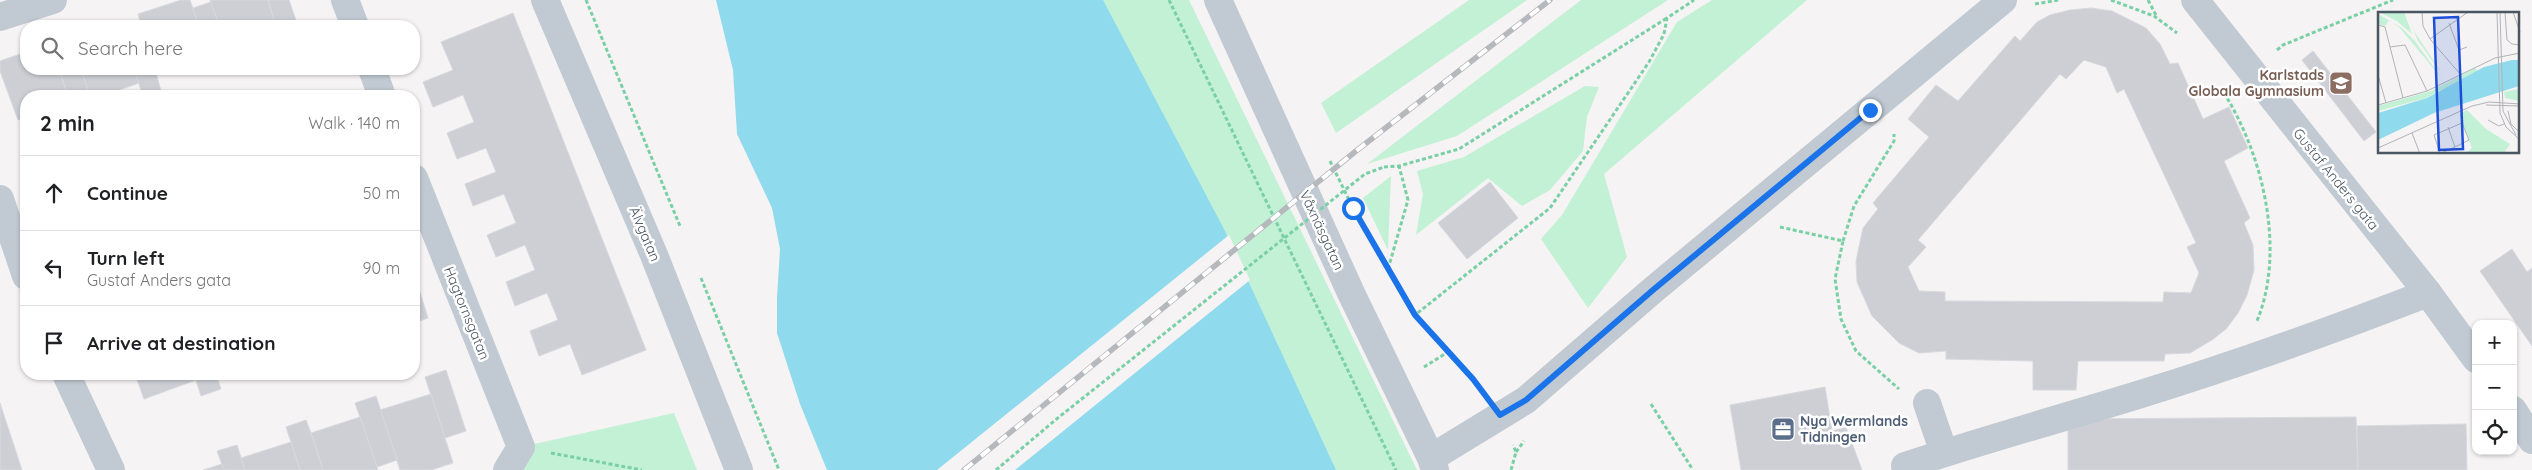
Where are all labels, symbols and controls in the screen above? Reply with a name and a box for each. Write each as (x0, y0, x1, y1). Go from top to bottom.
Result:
inset map (2378, 12, 2520, 154)
search box (20, 20, 420, 75)
icon: search (38, 34, 66, 62)
text: Search here (78, 36, 183, 60)
place label: Karlstads Globala Gymnasium (2189, 66, 2324, 100)
school or university icon: Karlstads Globala Gymnasium (2328, 70, 2354, 96)
route end (1859, 99, 1882, 122)
text: 2 min (40, 110, 95, 136)
text: Walk · 140 m (308, 113, 400, 133)
street label: Gustaf Anders gata (2289, 124, 2383, 234)
icon: ahead (40, 179, 68, 207)
text: Continue (87, 181, 168, 205)
text: 50 m (363, 183, 400, 203)
street label: Våxnäsgatan (1296, 187, 1348, 273)
route start (1342, 197, 1365, 220)
street label: Älvgatan (625, 204, 665, 264)
text: Turn left (87, 246, 165, 270)
icon: left (40, 254, 68, 282)
text: 90 m (363, 258, 400, 278)
street label: Hagtornsgatan (440, 264, 494, 362)
text: Gustaf Anders gata (87, 270, 231, 290)
map controls (2472, 320, 2517, 455)
button: + (2472, 320, 2517, 365)
icon: arrive (40, 329, 68, 357)
text: Arrive at destination (87, 331, 276, 355)
button: − (2472, 365, 2517, 410)
button: locate (2472, 410, 2517, 455)
place label: Nya Wermlands Tidningen (1800, 412, 1908, 446)
office icon: Nya Wermlands Tidningen (1770, 416, 1796, 442)

